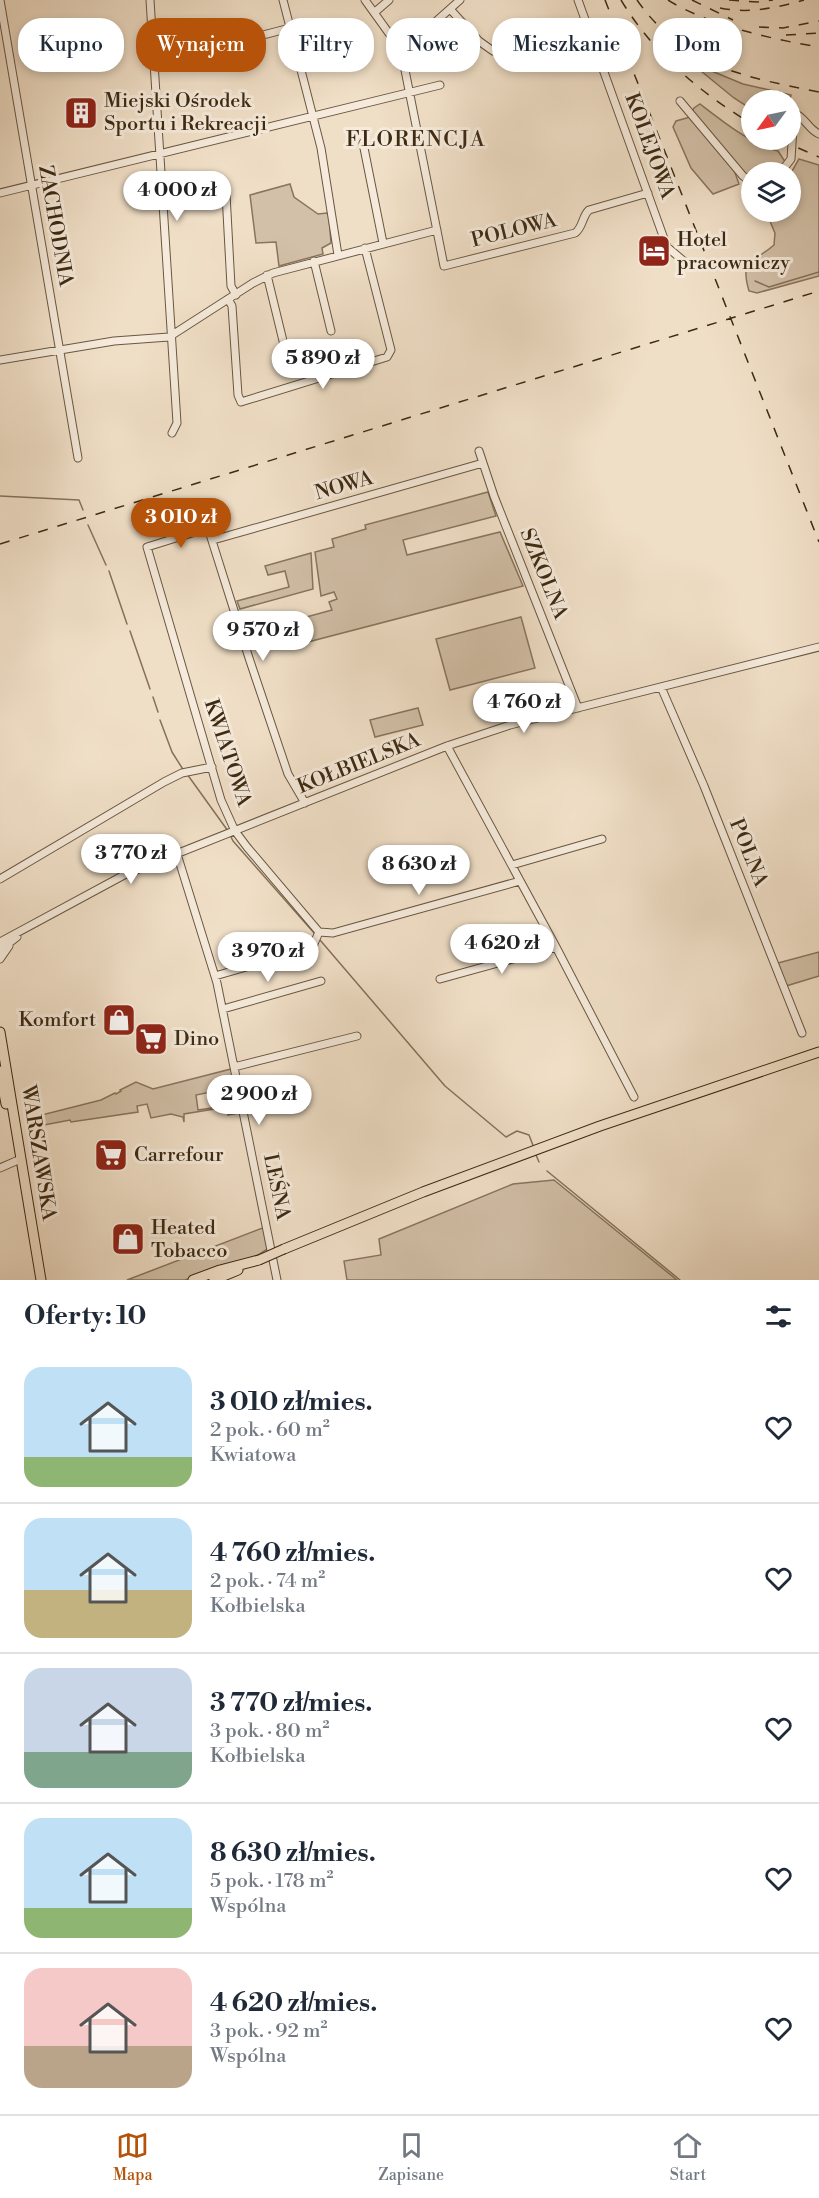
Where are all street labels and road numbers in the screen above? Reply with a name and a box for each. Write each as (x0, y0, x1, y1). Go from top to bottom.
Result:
street label: KOLEJOWA (618, 90, 680, 203)
street label: ZACHODNIA (32, 163, 78, 290)
street label: POLOWA (469, 208, 561, 254)
street label: NOWA (312, 465, 377, 506)
street label: SZKOLNA (513, 525, 573, 624)
street label: KWIATOWA (198, 696, 256, 811)
street label: KOŁBIELSKA (294, 728, 425, 800)
street label: POLNA (723, 815, 773, 892)
street label: WARSZAWSKA (15, 1083, 61, 1224)
street label: LEŚNA (257, 1151, 296, 1224)

